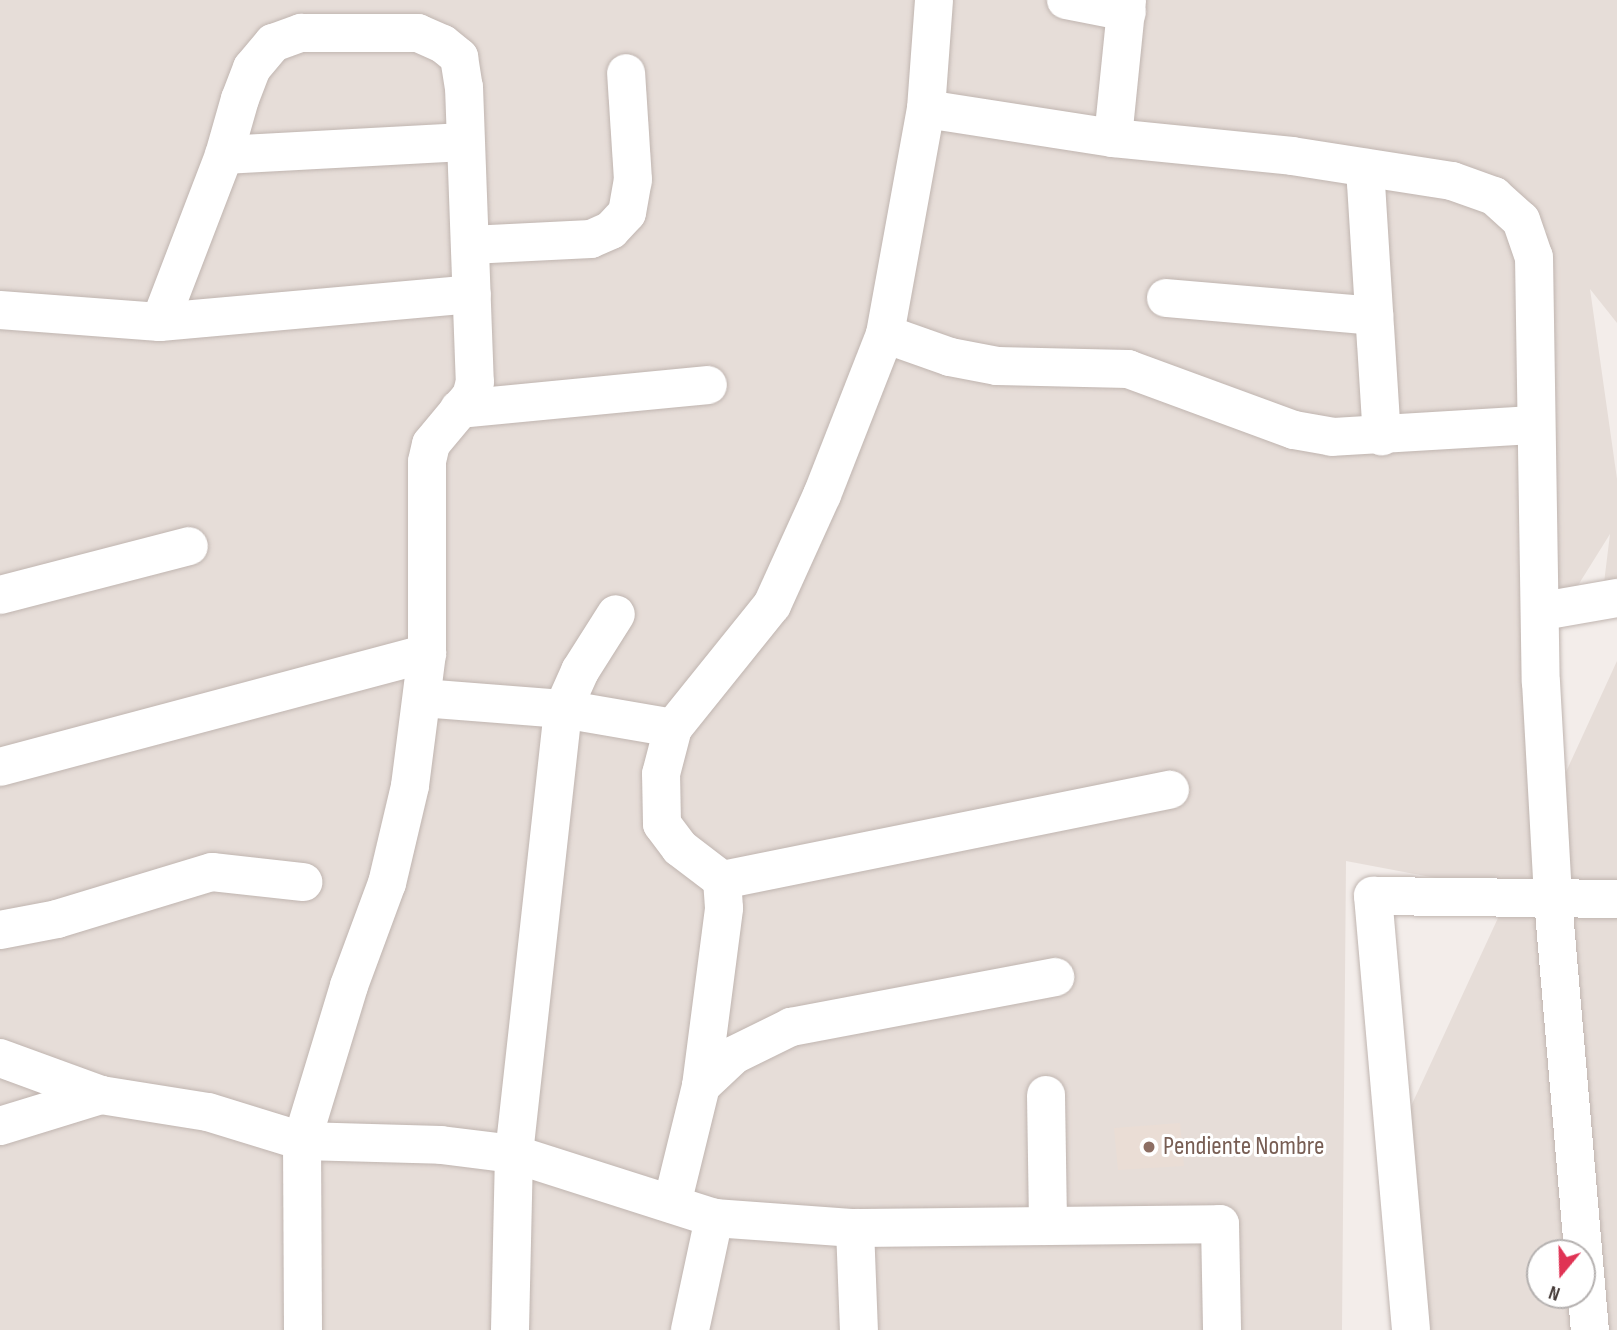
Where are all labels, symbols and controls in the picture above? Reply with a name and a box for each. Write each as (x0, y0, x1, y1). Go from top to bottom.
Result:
place label: Pendiente Nombre (1163, 1131, 1324, 1163)
marker: Pendiente Nombre (1141, 1139, 1157, 1155)
north arrow (1526, 1239, 1596, 1309)
text: N (1546, 1280, 1563, 1305)

